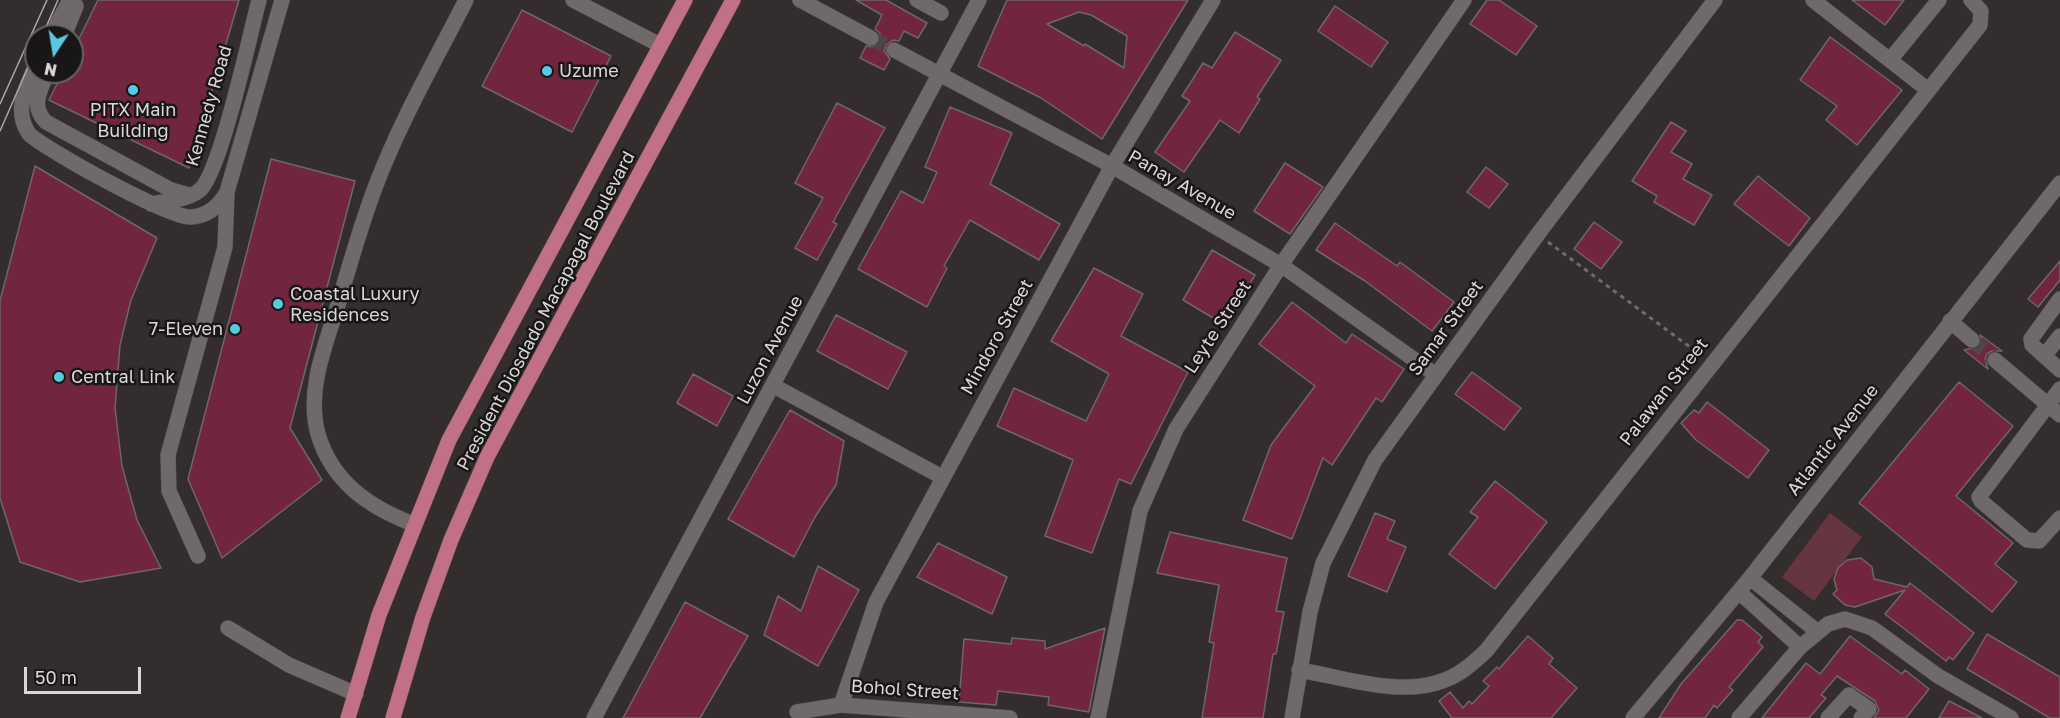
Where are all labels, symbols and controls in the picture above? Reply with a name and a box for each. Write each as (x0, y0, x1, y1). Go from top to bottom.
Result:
north arrow (24, 24, 84, 84)
street label: Kennedy Road (181, 43, 237, 169)
text: N (43, 59, 59, 81)
place label: Uzume (559, 60, 619, 82)
marker: Uzume (540, 64, 554, 78)
marker: PITX Main Building (126, 83, 140, 97)
place label: PITX Main Building (90, 99, 176, 142)
street label: Panay Avenue (1124, 145, 1240, 225)
street label: President Diosdado Macapagal Boulevard (452, 148, 640, 474)
street label: Mindoro Street (956, 275, 1038, 399)
street label: Samar Street (1404, 276, 1488, 380)
street label: Leyte Street (1180, 277, 1256, 377)
place label: Coastal Luxury Residences (290, 283, 420, 326)
street label: Luzon Avenue (732, 292, 808, 408)
marker: Coastal Luxury Residences (271, 297, 285, 311)
place label: 7-Eleven (149, 318, 223, 340)
marker: 7-Eleven (228, 322, 242, 336)
street label: Palawan Street (1615, 334, 1713, 450)
place label: Central Link (71, 366, 175, 388)
marker: Central Link (52, 370, 66, 384)
street label: Atlantic Avenue (1783, 380, 1883, 500)
scale bar (27, 655, 144, 693)
text: 50 m (35, 666, 77, 688)
street label: Bohol Street (850, 675, 960, 705)

